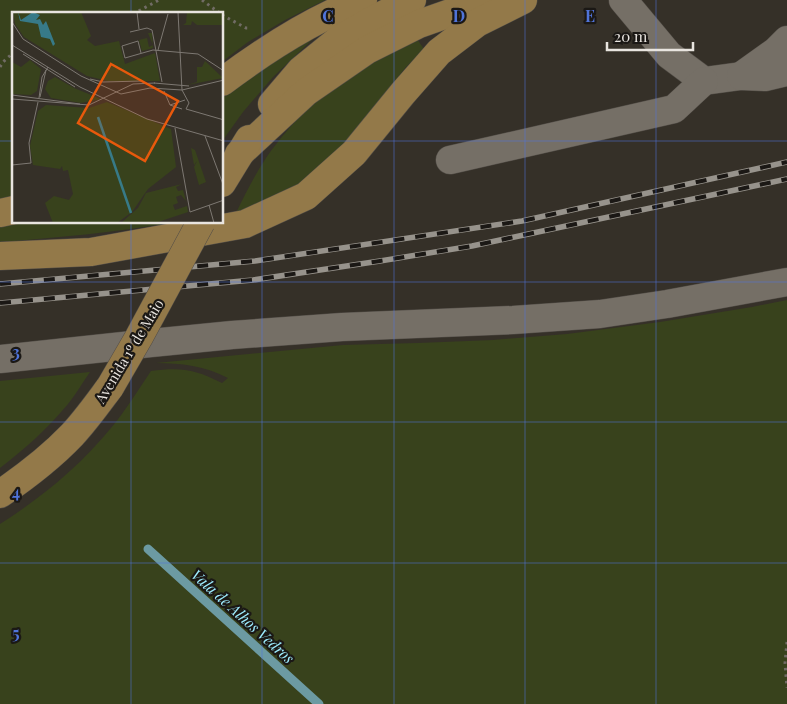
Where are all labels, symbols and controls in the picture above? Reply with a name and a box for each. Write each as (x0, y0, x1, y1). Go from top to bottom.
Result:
text: C (322, 5, 334, 26)
text: D (453, 5, 465, 26)
text: E (585, 5, 595, 26)
inset map (12, 12, 224, 224)
scale bar (607, 20, 693, 52)
text: 20 m (614, 26, 648, 46)
street label: Avenida 1º de Maio (90, 295, 168, 407)
text: 3 (12, 341, 20, 362)
text: 4 (12, 481, 20, 502)
water label: Vala de Alhos Vedros (187, 565, 299, 668)
text: 5 (12, 622, 20, 643)

